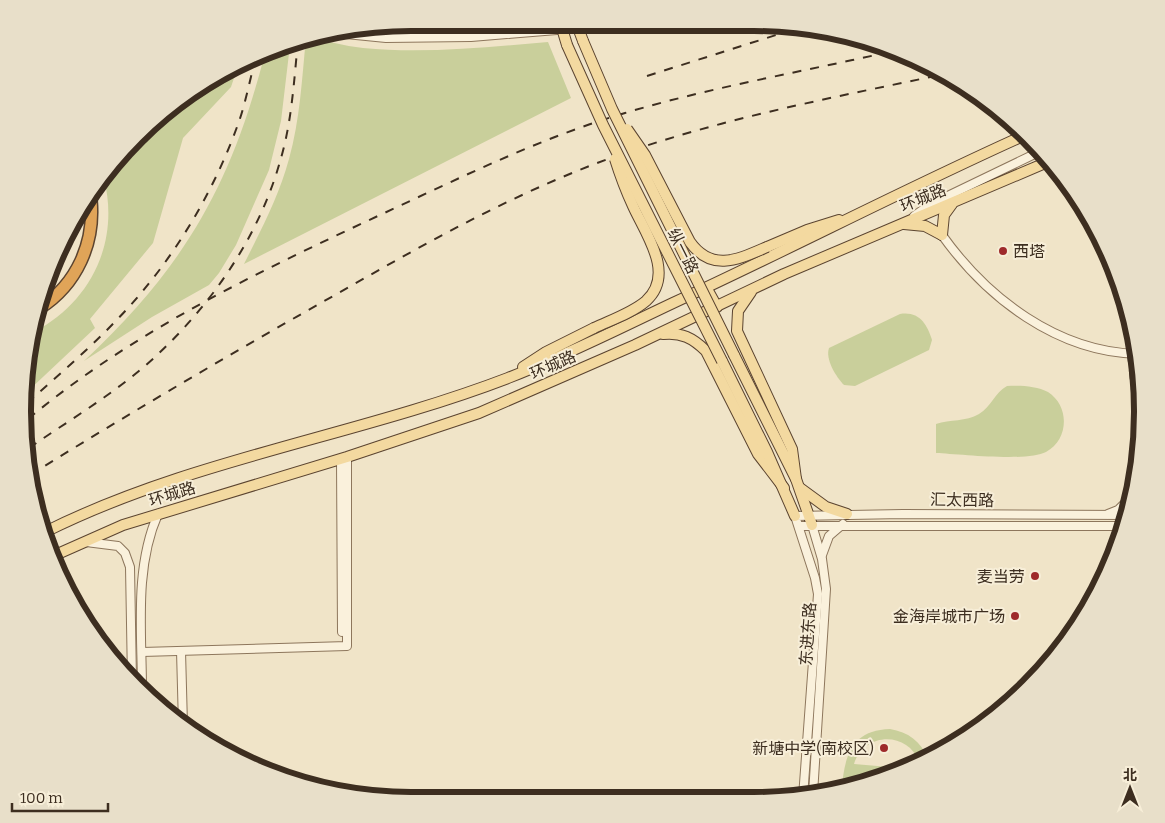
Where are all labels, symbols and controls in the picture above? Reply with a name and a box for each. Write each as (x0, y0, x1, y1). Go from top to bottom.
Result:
street label: 环城路 (897, 180, 949, 216)
street label: 纵一路 (664, 225, 702, 277)
place label: 西塔 (1013, 242, 1045, 261)
marker: 西塔 (997, 245, 1009, 257)
street label: 环城路 (527, 347, 579, 383)
street label: 环城路 (146, 478, 198, 510)
street label: 汇太西路 (930, 490, 994, 510)
place label: 麦当劳 (977, 567, 1025, 586)
marker: 麦当劳 (1029, 570, 1041, 582)
street label: 东进东路 (796, 601, 820, 667)
place label: 金海岸城市广场 (893, 607, 1005, 626)
marker: 金海岸城市广场 (1009, 610, 1021, 622)
place label: 新塘中学(南校区) (752, 739, 874, 758)
marker: 新塘中学(南校区) (878, 742, 890, 754)
north arrow (1105, 763, 1155, 813)
text: 北 (1123, 767, 1137, 784)
scale bar (12, 780, 109, 812)
text: 100 m (20, 789, 63, 807)

